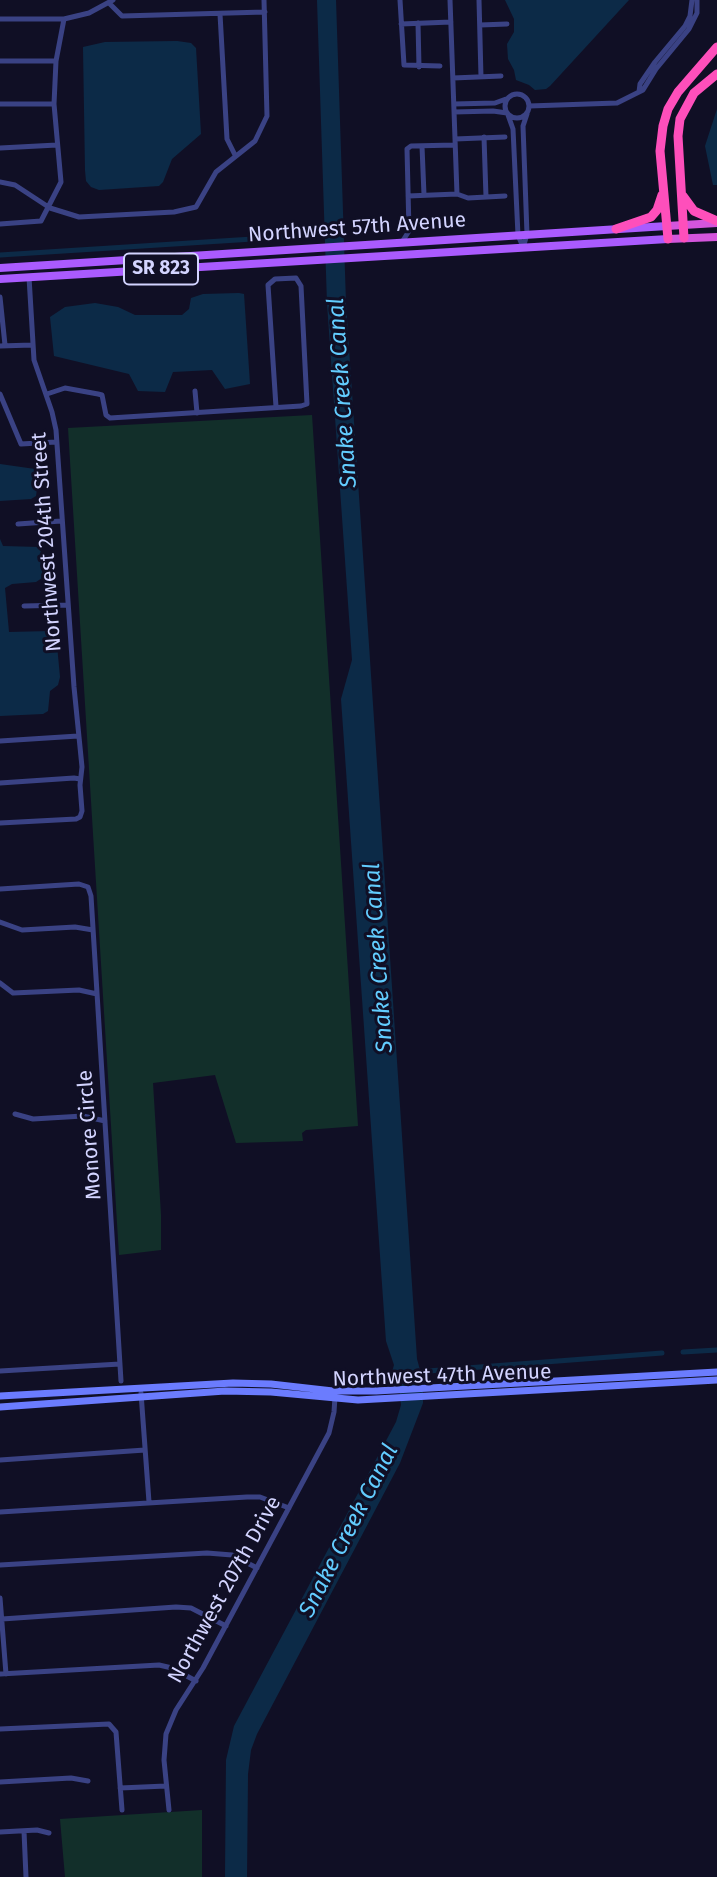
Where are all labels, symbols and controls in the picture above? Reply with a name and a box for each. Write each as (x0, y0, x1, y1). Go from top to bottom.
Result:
street label: Northwest 57th Avenue (247, 208, 467, 248)
road number: SR 823 (124, 254, 198, 284)
water label: Snake Creek Canal (323, 297, 363, 489)
street label: Northwest 204th Street (27, 432, 67, 652)
water label: Snake Creek Canal (359, 862, 399, 1054)
street label: Monore Circle (73, 1069, 107, 1201)
street label: Northwest 47th Avenue (332, 1360, 552, 1392)
water label: Snake Creek Canal (294, 1440, 404, 1622)
street label: Northwest 207th Drive (163, 1492, 287, 1688)

